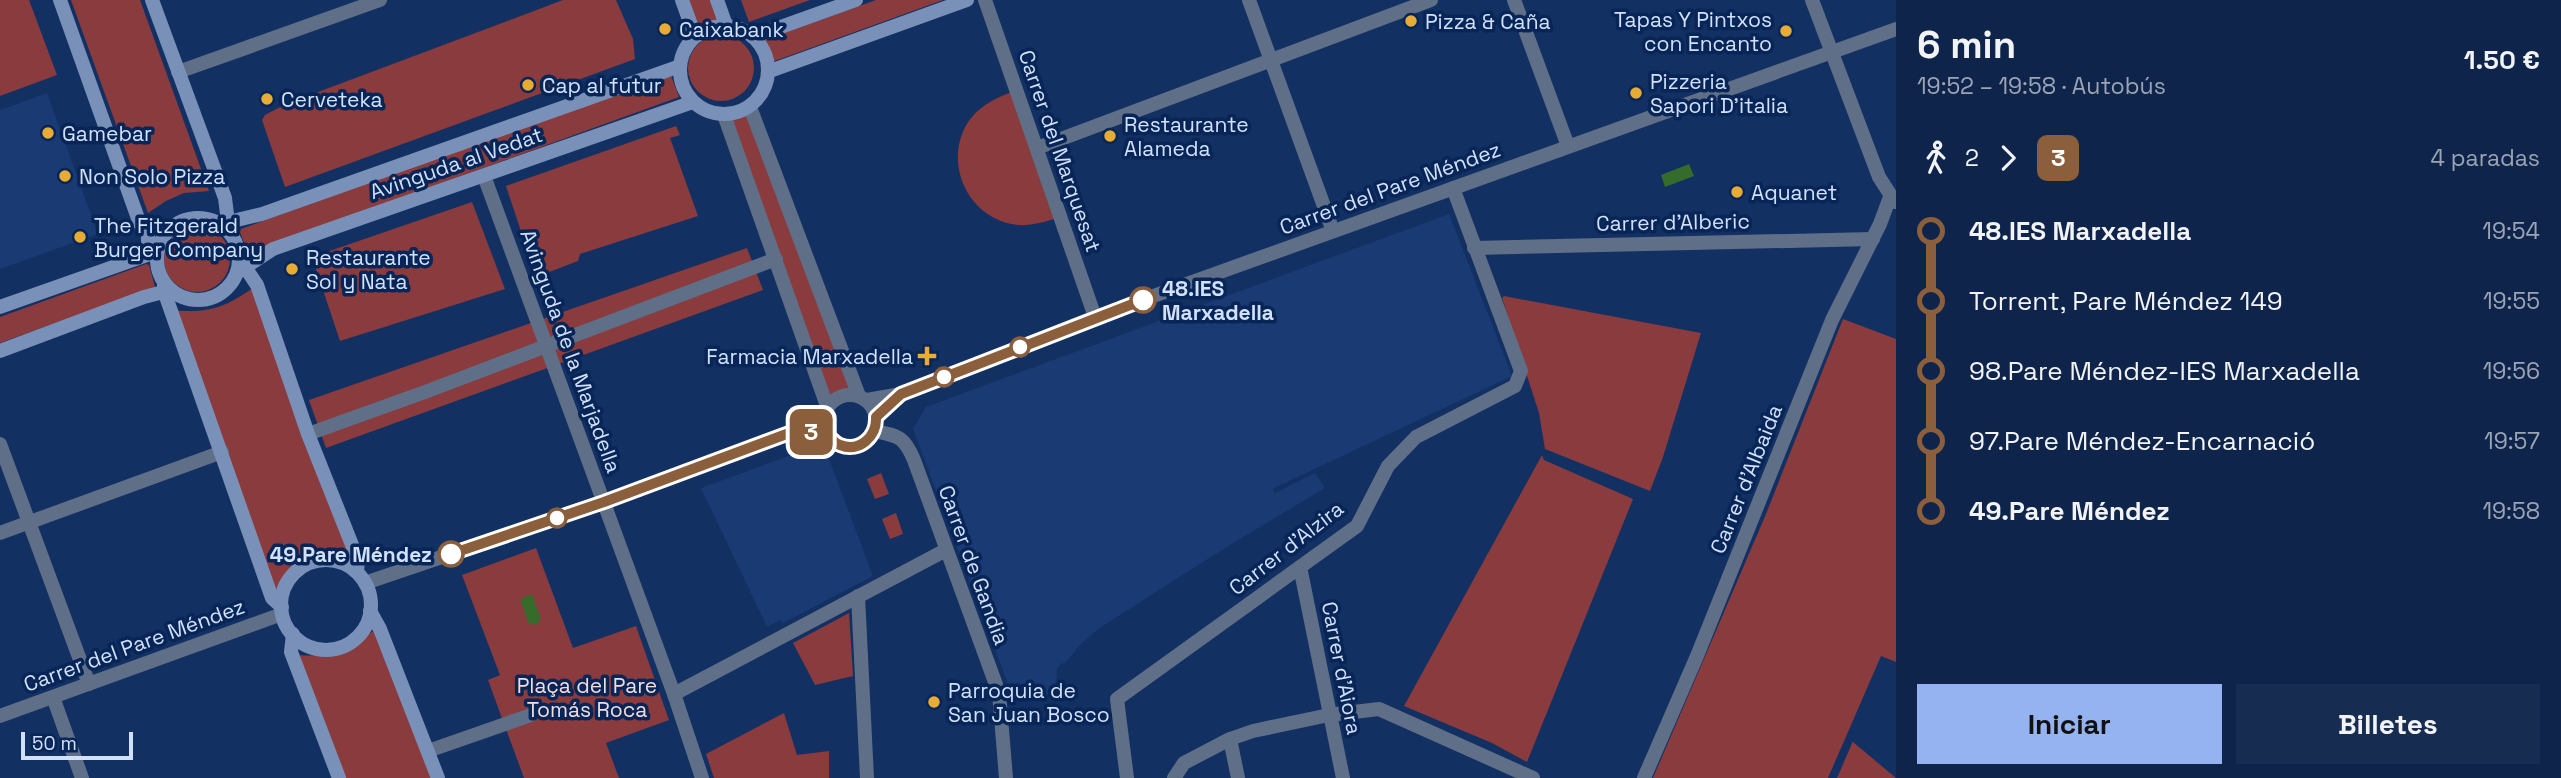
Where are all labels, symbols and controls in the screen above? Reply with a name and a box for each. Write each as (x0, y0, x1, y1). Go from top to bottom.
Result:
place label: Tapas Y Pintxos con Encanto (1614, 6, 1772, 57)
place label: Pizza & Caña (1425, 8, 1551, 35)
marker: Pizza & Caña (1403, 13, 1419, 29)
place label: Caixabank (679, 16, 784, 43)
marker: Caixabank (657, 21, 673, 37)
text: 6 min (1917, 21, 2016, 69)
marker: Tapas Y Pintxos con Encanto (1778, 23, 1794, 39)
text: 1.50 € (2464, 43, 2540, 77)
street label: Carrer del Marquesat (1013, 46, 1107, 256)
place label: Pizzeria Sapori D'italia (1650, 68, 1788, 119)
text: 19:52 – 19:58 · Autobús (1917, 71, 2166, 101)
place label: Cap al futur (542, 72, 662, 99)
marker: Cap al futur (520, 77, 536, 93)
marker: Pizzeria Sapori D'italia (1628, 85, 1644, 101)
place label: Cerveteka (281, 86, 383, 113)
marker: Cerveteka (259, 91, 275, 107)
place label: Restaurante Alameda (1124, 111, 1249, 162)
place label: Gamebar (62, 120, 152, 147)
street label: Avinguda al Vedat (366, 121, 546, 205)
marker: Gamebar (40, 125, 56, 141)
marker: Restaurante Alameda (1102, 128, 1118, 144)
street label: Carrer del Pare Méndez (1276, 135, 1504, 241)
icon: walk (1917, 139, 1955, 177)
icon: forward (1989, 139, 2027, 177)
text: 3 (2051, 142, 2065, 173)
text: 2 (1965, 143, 1979, 173)
text: 4 paradas (2430, 143, 2540, 173)
place label: Non Solo Pizza (79, 163, 225, 190)
marker: Non Solo Pizza (57, 168, 73, 184)
place label: Aquanet (1751, 179, 1837, 206)
marker: Aquanet (1729, 184, 1745, 200)
street label: Carrer d'Alberic (1596, 207, 1750, 237)
place label: The Fitzgerald Burger Company (94, 212, 263, 263)
text: 48.IES Marxadella (1969, 214, 2191, 248)
text: 19:54 (2482, 216, 2540, 246)
street label: Avinguda de la Marjadella (514, 226, 628, 476)
marker: The Fitzgerald Burger Company (72, 229, 88, 245)
place label: Restaurante Sol y Nata (306, 244, 431, 295)
marker: Restaurante Sol y Nata (284, 261, 300, 277)
place label: 48.IES Marxadella (1162, 275, 1274, 326)
text: Torrent, Pare Méndez 149 (1969, 284, 2283, 318)
text: 19:55 (2483, 286, 2540, 316)
marker: 48.IES Marxadella (1130, 287, 1156, 313)
unlabelled marker (1010, 337, 1030, 357)
place label: Farmacia Marxadella (706, 343, 913, 370)
marker: Farmacia Marxadella (919, 348, 935, 364)
text: 98.Pare Méndez-IES Marxadella (1969, 354, 2360, 388)
text: 19:56 (2483, 356, 2540, 386)
unlabelled marker (934, 367, 954, 387)
street label: Carrer d'Albaida (1704, 400, 1788, 558)
line badge: 3 (788, 409, 834, 455)
text: 3 (804, 416, 818, 447)
text: 97.Pare Méndez-Encarnació (1969, 424, 2315, 458)
text: 19:57 (2484, 426, 2540, 456)
street label: Carrer de Gandia (933, 482, 1015, 648)
text: 49.Pare Méndez (1969, 494, 2170, 528)
street label: Carrer d'Alzira (1223, 495, 1349, 601)
text: 19:58 (2482, 496, 2540, 526)
unlabelled marker (547, 508, 567, 528)
place label: 49.Pare Méndez (270, 541, 432, 568)
marker: 49.Pare Méndez (438, 541, 464, 567)
street label: Carrer del Pare Méndez (20, 592, 248, 698)
street label: Carrer d'Aiora (1316, 599, 1368, 737)
park label: Plaça del Pare Tomás Roca (517, 672, 657, 723)
place label: Parroquia de San Juan Bosco (948, 677, 1110, 728)
button: Iniciar (1917, 684, 2222, 764)
button: Billetes (2236, 684, 2540, 764)
marker: Parroquia de San Juan Bosco (926, 694, 942, 710)
scale bar (21, 729, 133, 761)
text: 50 m (32, 731, 77, 756)

